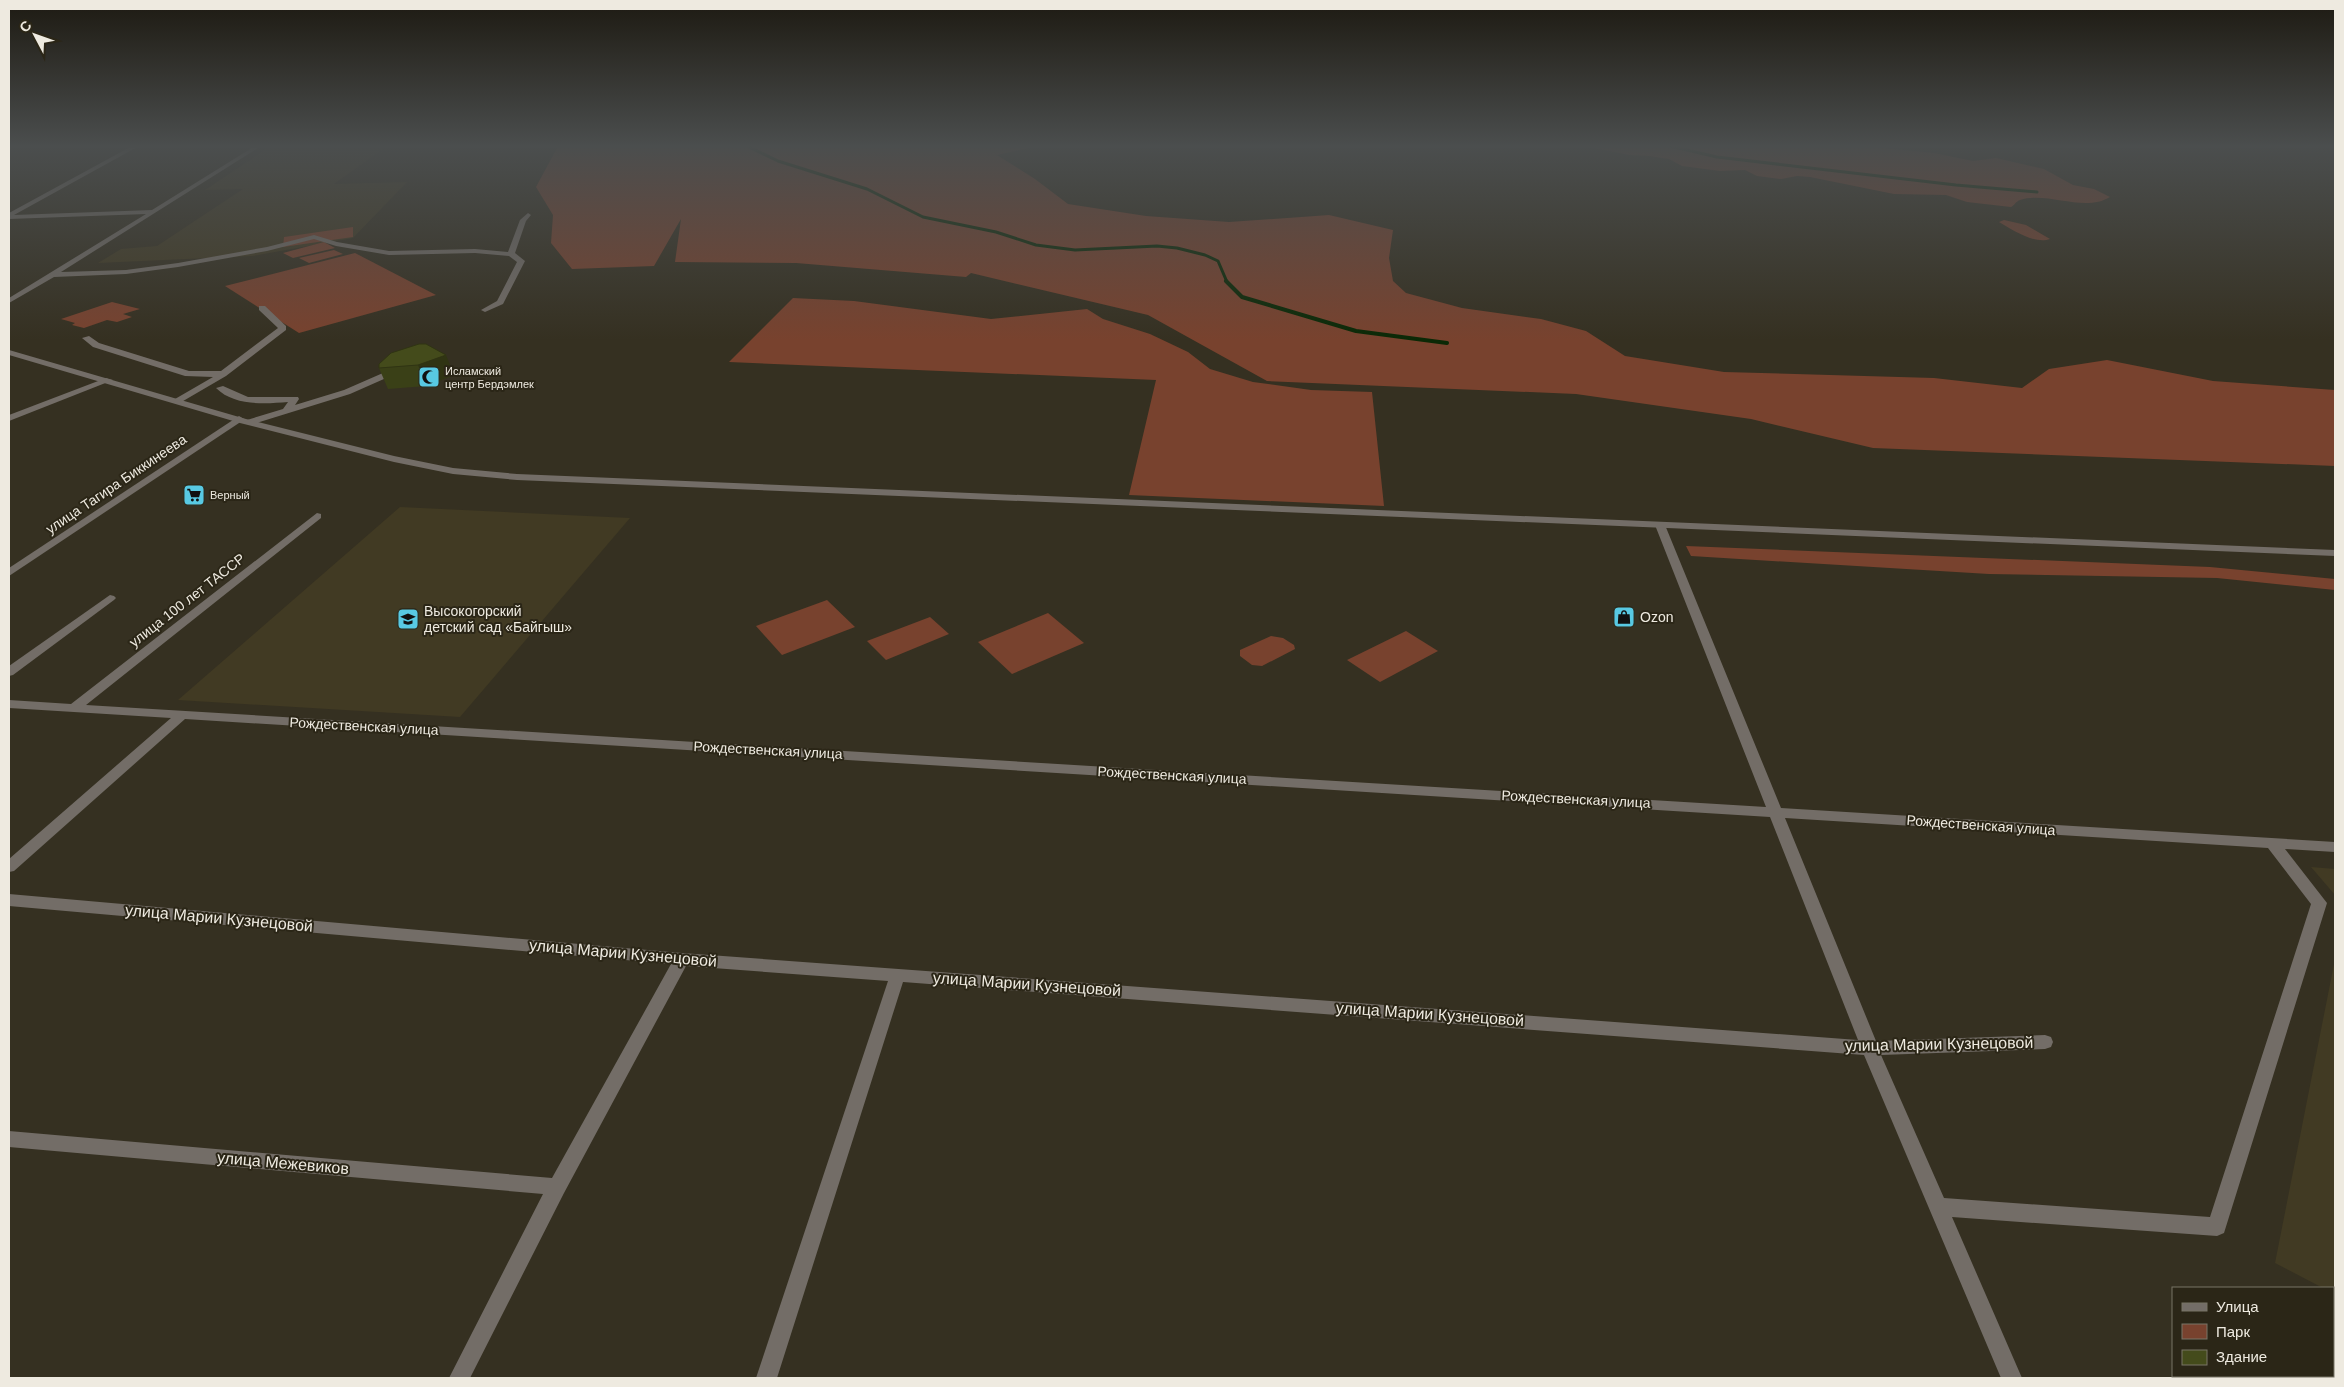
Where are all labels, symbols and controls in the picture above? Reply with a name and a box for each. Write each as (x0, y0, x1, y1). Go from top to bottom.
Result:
north arrow (10, 10, 60, 60)
text: С (16, 17, 35, 36)
mosque icon: Исламский центр Бердэмлек (417, 365, 441, 389)
place label: Исламский центр Бердэмлек (445, 365, 534, 390)
street label: улица Тагира Биккинеева (43, 431, 189, 537)
supermarket icon: Верный (182, 483, 206, 507)
place label: Верный (210, 489, 250, 501)
street label: улица 100 лет ТАССР (126, 550, 248, 650)
place label: Высокогорский детский сад «Байгыш» (424, 603, 572, 635)
shop icon: Ozon (1612, 605, 1636, 629)
school or university icon: Высокогорский детский сад «Байгыш» (396, 607, 420, 631)
place label: Ozon (1640, 609, 1673, 625)
street label: Рождественская улица (289, 714, 439, 738)
street label: Рождественская улица (693, 738, 843, 762)
street label: Рождественская улица (1097, 763, 1247, 787)
street label: Рождественская улица (1501, 787, 1651, 811)
street label: Рождественская улица (1906, 812, 2056, 838)
street label: улица Марии Кузнецовой (124, 901, 314, 935)
street label: улица Марии Кузнецовой (528, 936, 718, 970)
street label: улица Марии Кузнецовой (932, 969, 1122, 999)
street label: улица Марии Кузнецовой (1335, 999, 1525, 1029)
street label: улица Марии Кузнецовой (1845, 1034, 2033, 1054)
street label: улица Межевиков (216, 1149, 350, 1177)
legend (2172, 1287, 2334, 1377)
text: Улица (2216, 1298, 2259, 1315)
text: Парк (2216, 1323, 2250, 1340)
text: Здание (2216, 1348, 2267, 1365)

